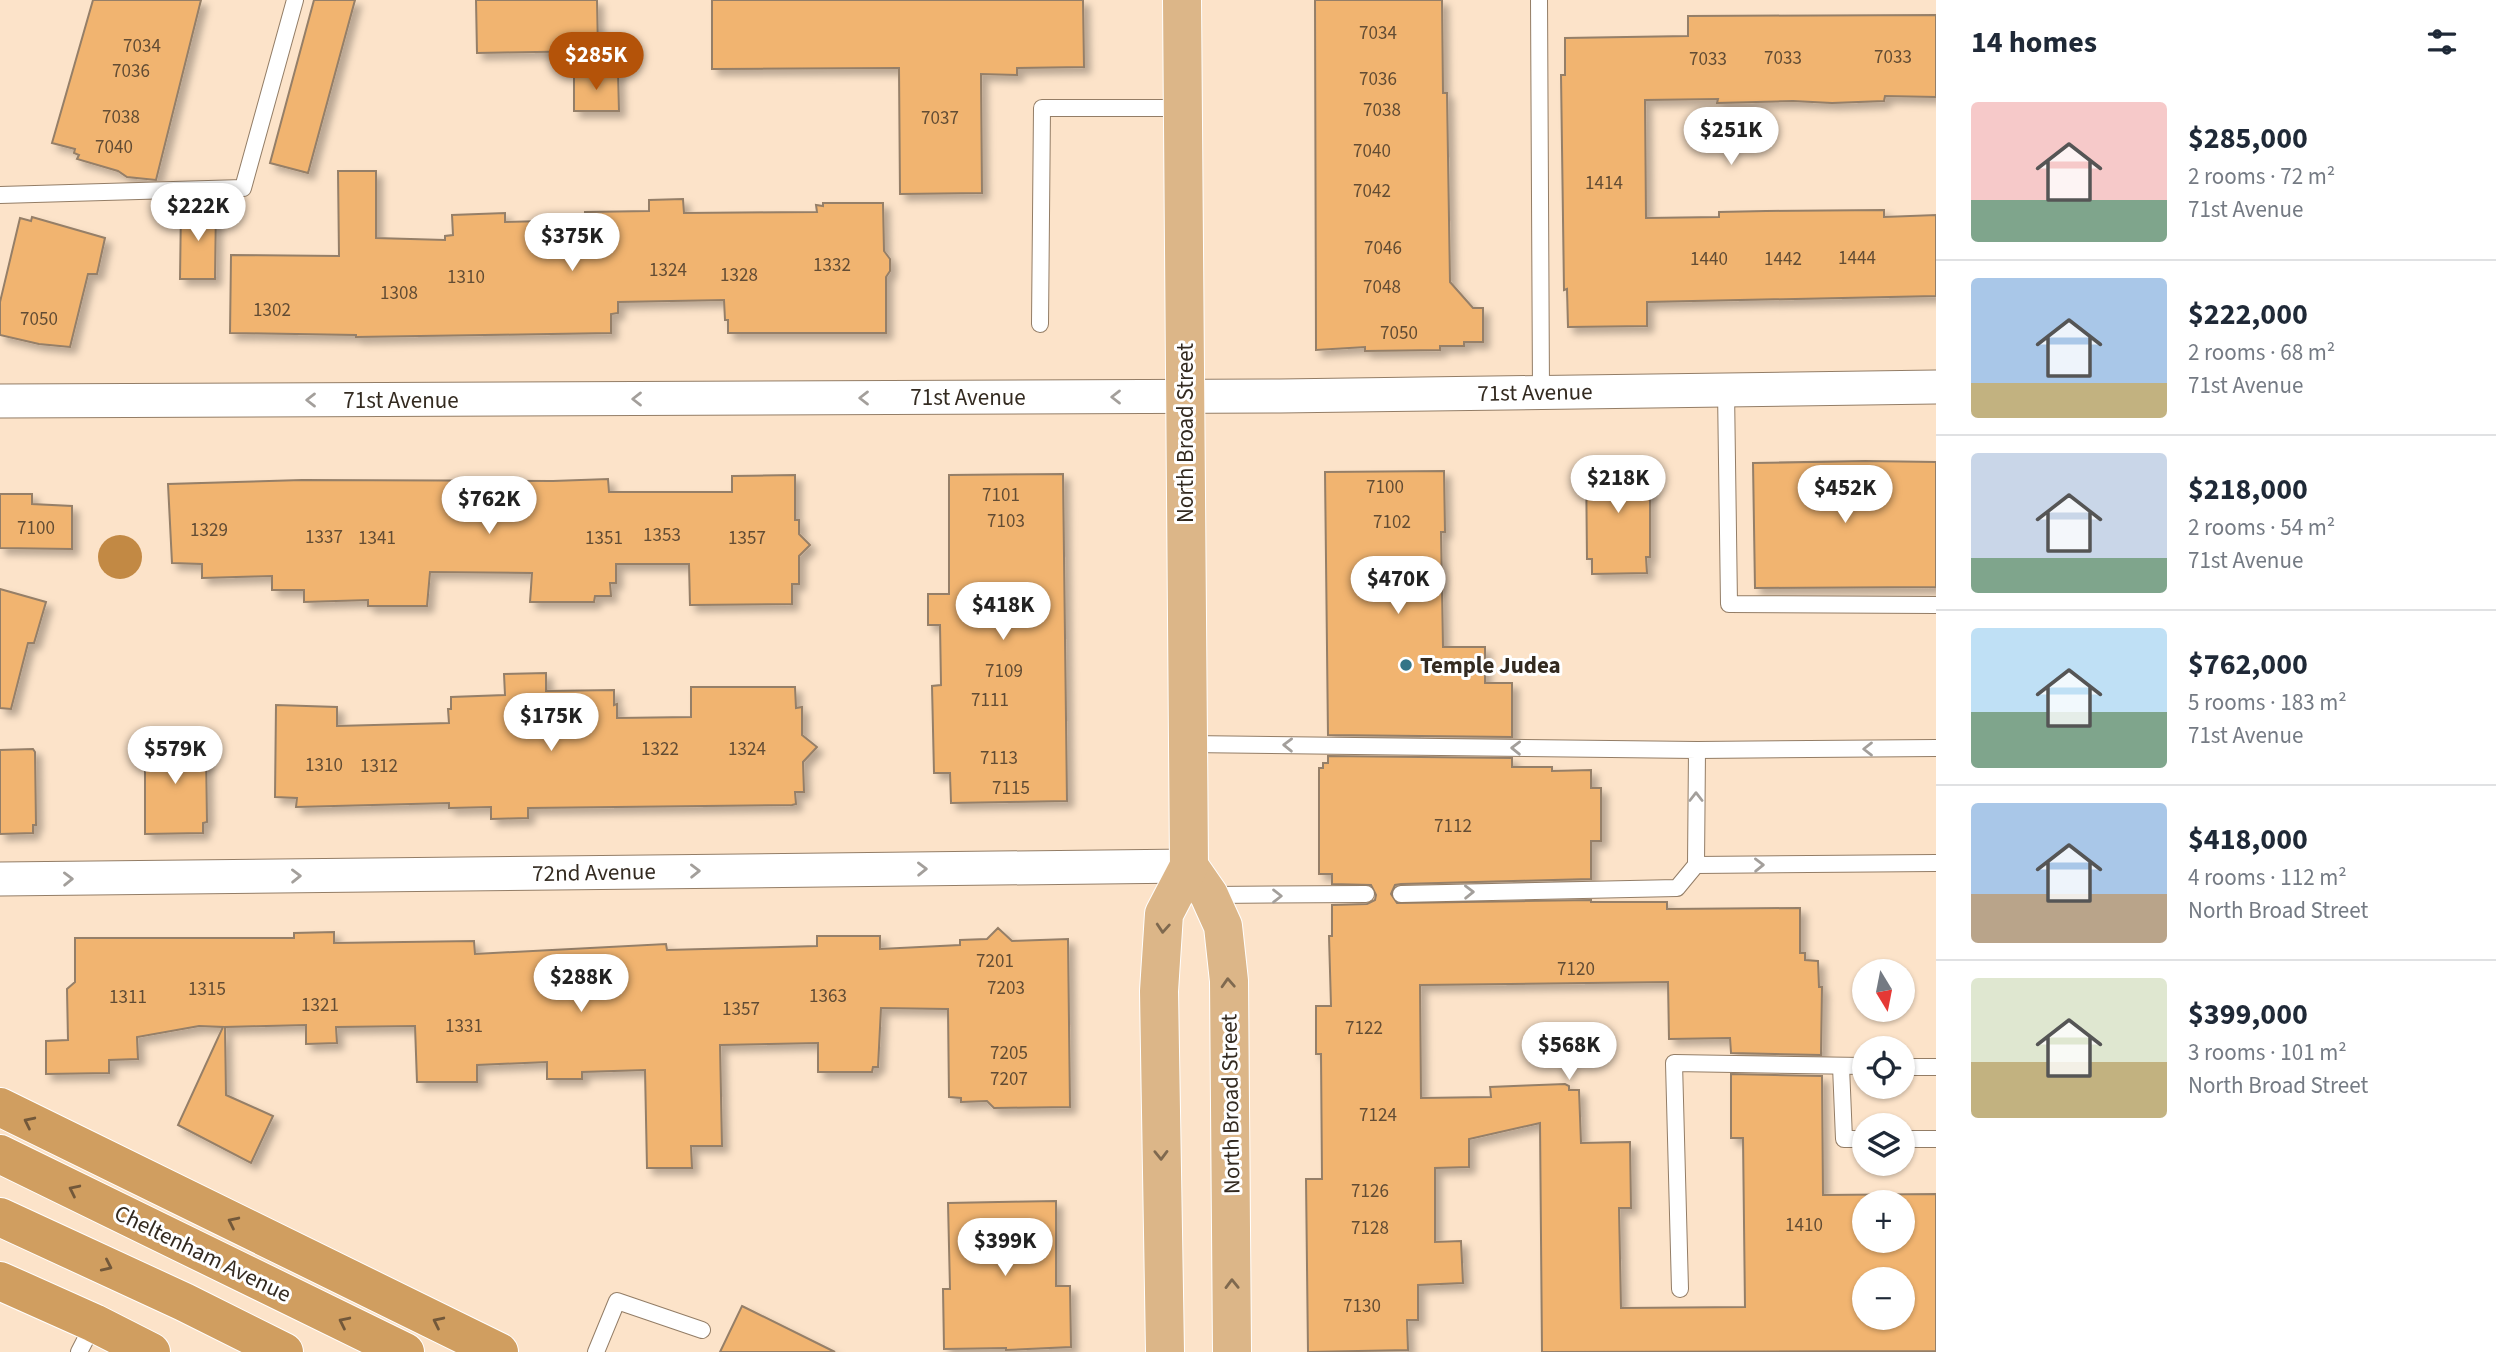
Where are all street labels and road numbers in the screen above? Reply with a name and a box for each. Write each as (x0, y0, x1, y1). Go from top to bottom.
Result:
street label: North Broad Street (1169, 343, 1202, 523)
street label: 71st Avenue (1477, 375, 1593, 410)
street label: 71st Avenue (910, 381, 1026, 414)
street label: 71st Avenue (343, 384, 459, 417)
street label: 72nd Avenue (532, 855, 656, 890)
street label: North Broad Street (1212, 1013, 1249, 1194)
street label: Cheltenham Avenue (109, 1196, 297, 1311)

